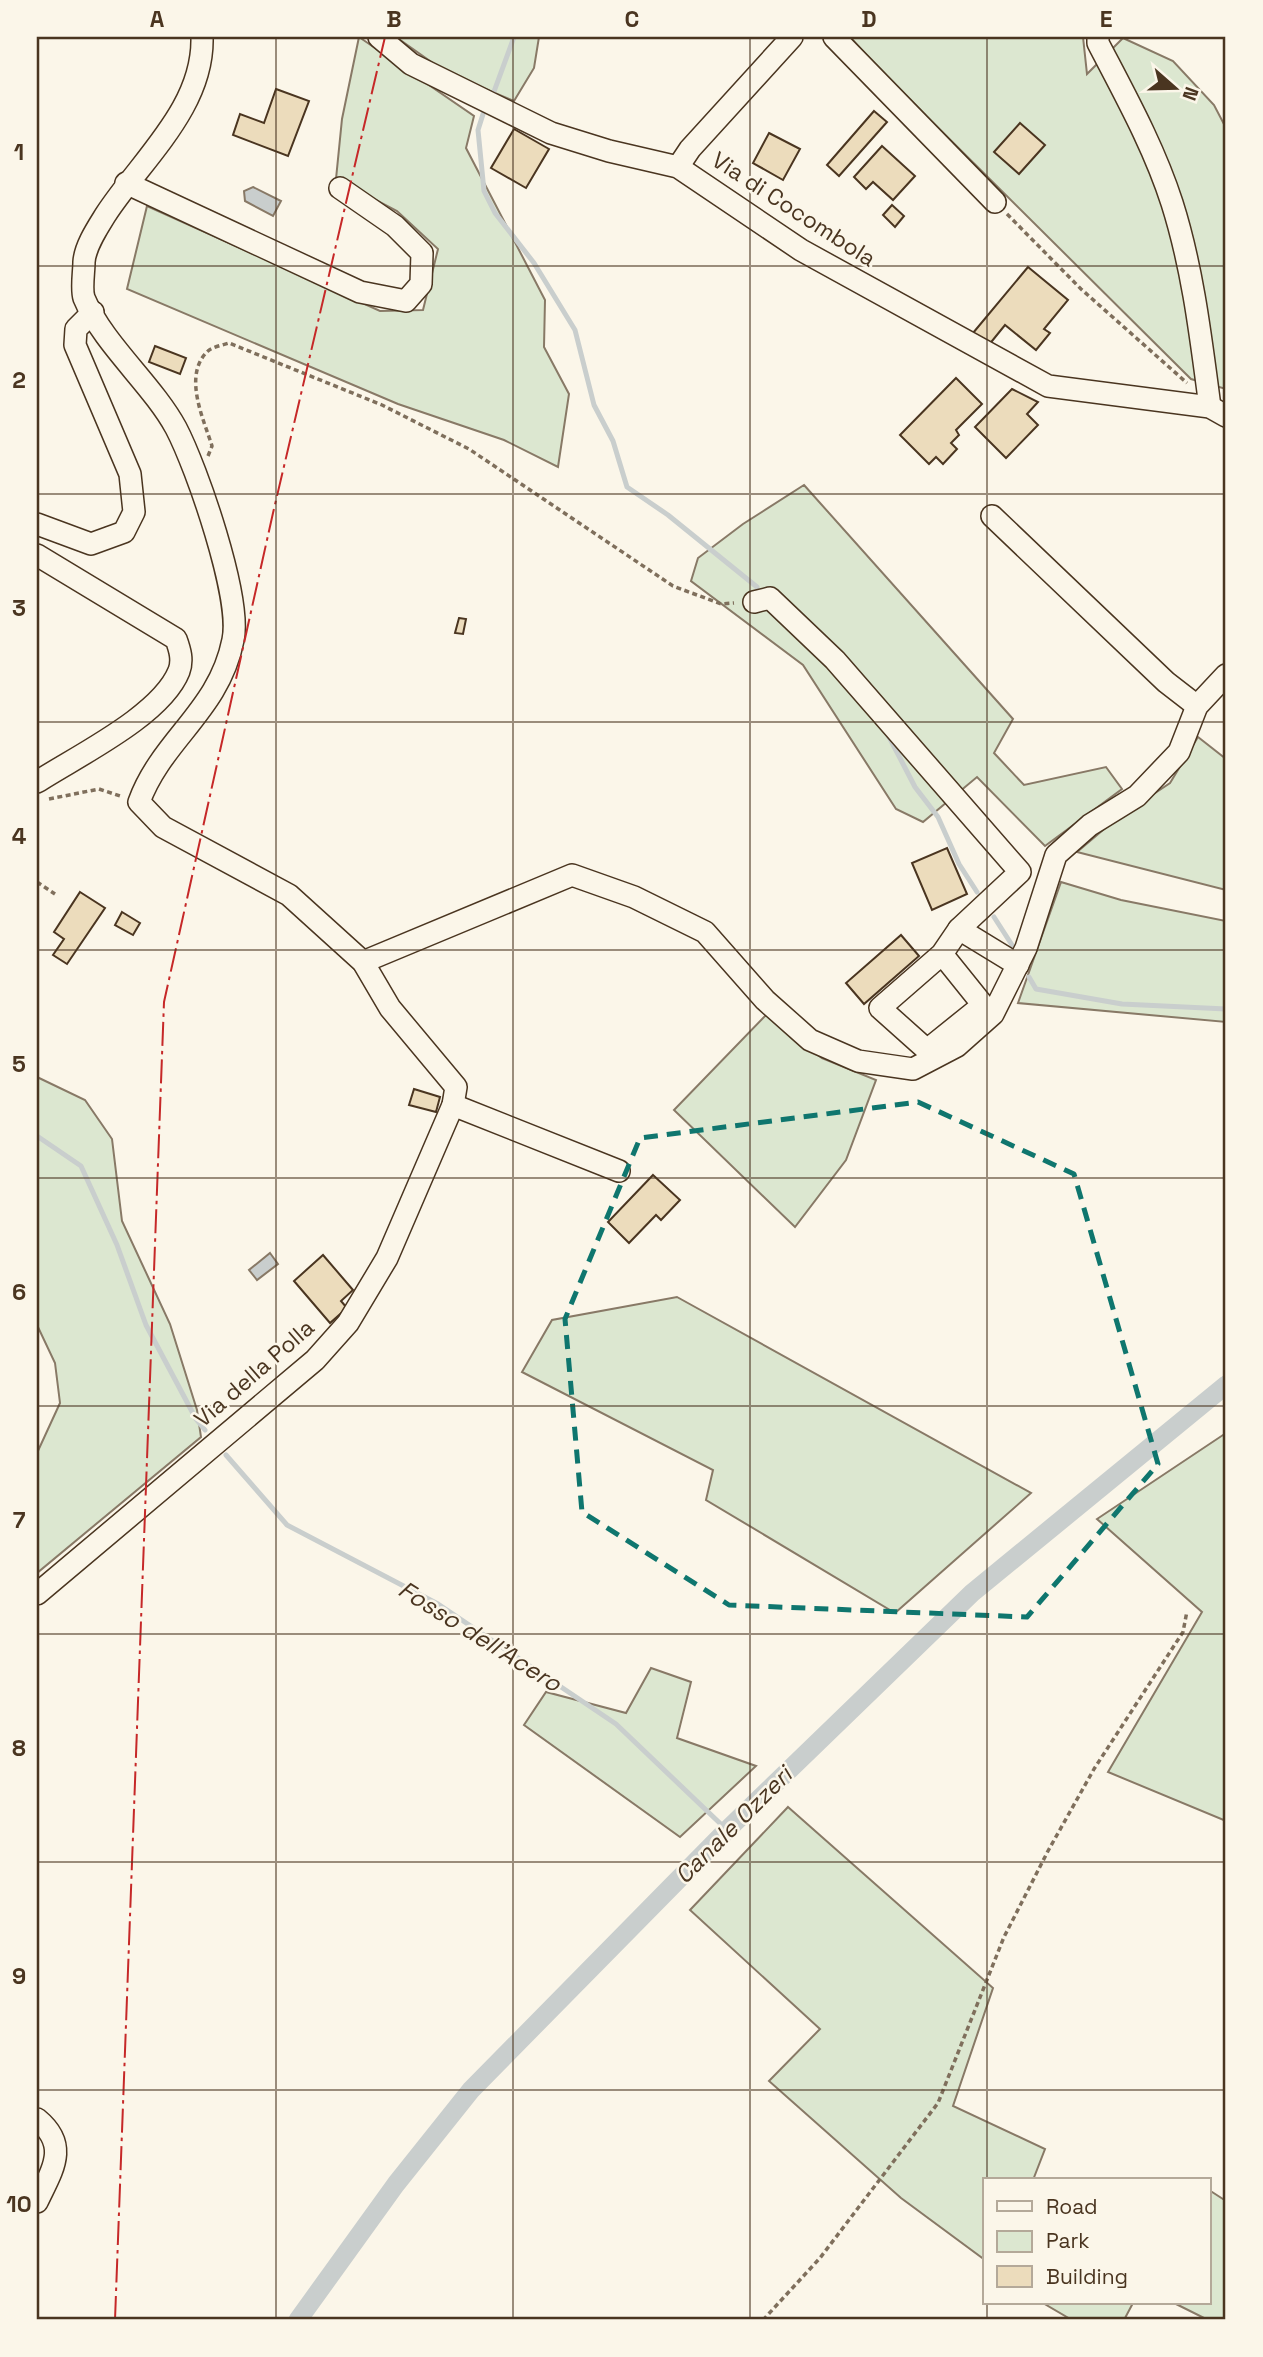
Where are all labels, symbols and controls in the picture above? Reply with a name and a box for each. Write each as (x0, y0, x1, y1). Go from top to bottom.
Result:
text: A (150, 4, 165, 34)
text: B (386, 4, 402, 34)
text: C (625, 4, 639, 34)
text: D (861, 4, 877, 34)
text: E (1100, 4, 1112, 34)
north arrow (1140, 52, 1210, 122)
text: N (1177, 83, 1204, 104)
text: 1 (14, 137, 24, 167)
street label: Via di Cocombola (706, 145, 882, 273)
text: 2 (12, 365, 26, 395)
text: 3 (12, 593, 26, 623)
text: 4 (12, 821, 27, 851)
text: 5 (12, 1049, 26, 1079)
text: 6 (12, 1277, 26, 1307)
street label: Via della Polla (188, 1312, 320, 1434)
text: 7 (13, 1505, 26, 1535)
water label: Fosso dell'Acero (393, 1573, 568, 1699)
text: 8 (12, 1733, 26, 1763)
water label: Canale Ozzeri (668, 1757, 801, 1890)
text: 9 (12, 1961, 26, 1991)
legend (983, 2178, 1210, 2304)
text: 10 (6, 2189, 32, 2219)
text: Road (1046, 2193, 1098, 2220)
text: Park (1046, 2227, 1090, 2254)
text: Building (1046, 2263, 1128, 2290)

